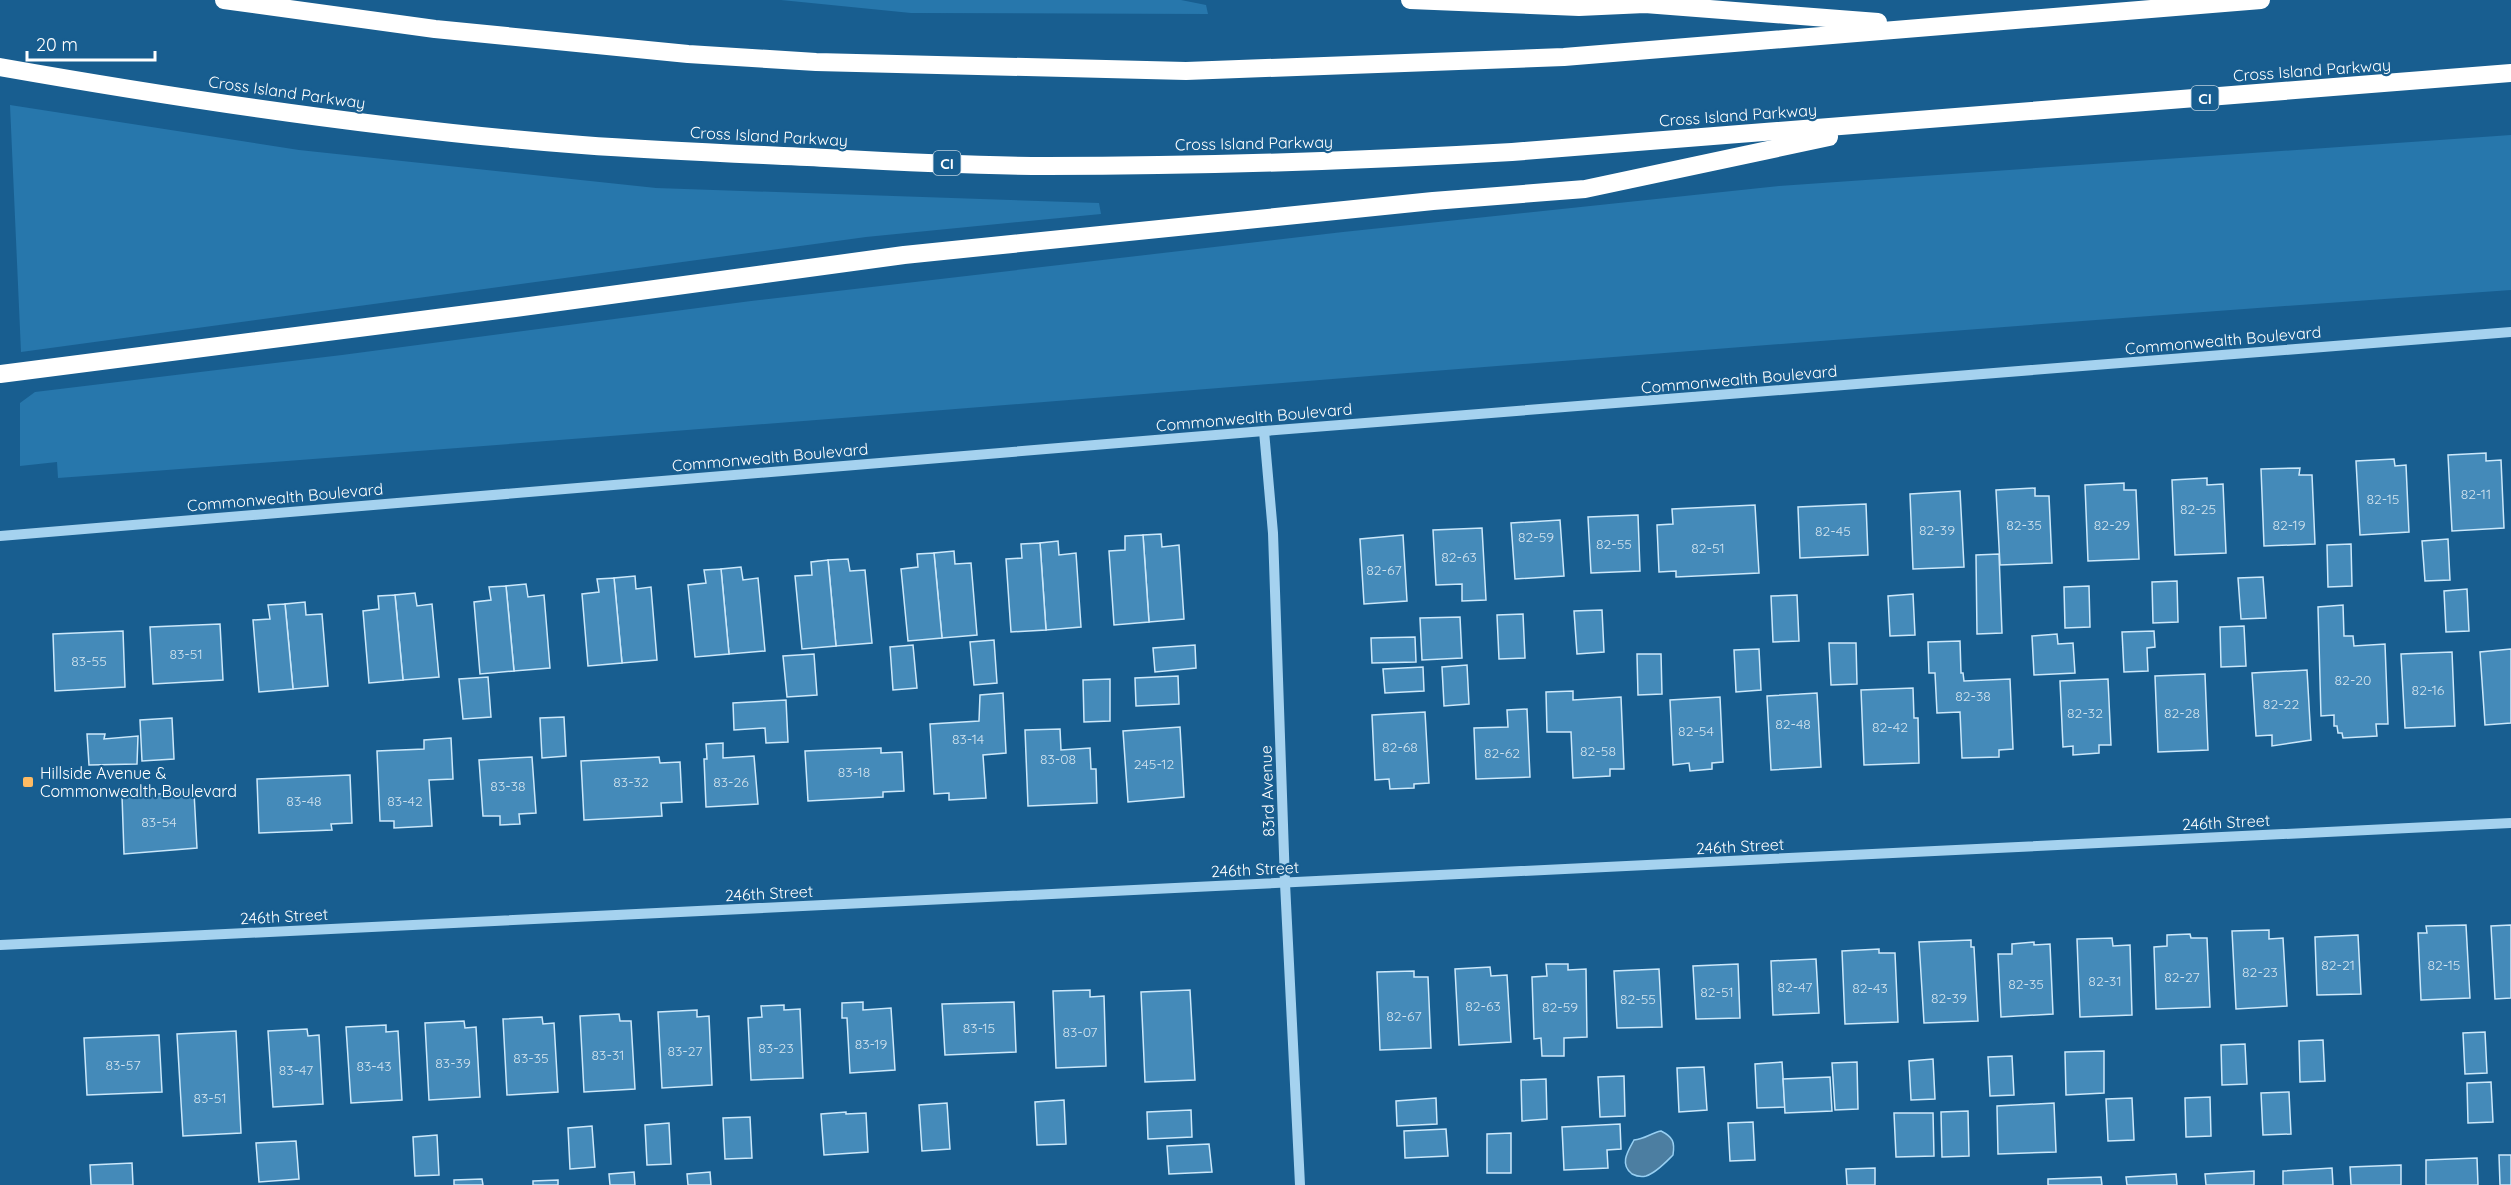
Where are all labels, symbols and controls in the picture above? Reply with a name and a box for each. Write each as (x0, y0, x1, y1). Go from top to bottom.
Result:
scale bar (27, 24, 154, 62)
text: 20 m (36, 33, 78, 56)
street label: Cross Island Parkway (2232, 55, 2392, 85)
street label: Cross Island Parkway (207, 71, 367, 113)
road number: CI (2192, 86, 2218, 110)
street label: Cross Island Parkway (1658, 100, 1818, 130)
street label: Cross Island Parkway (689, 122, 849, 150)
street label: Cross Island Parkway (1175, 132, 1333, 154)
road number: CI (934, 151, 960, 175)
street label: Commonwealth Boulevard (2124, 321, 2322, 359)
street label: Commonwealth Boulevard (1640, 360, 1838, 398)
street label: Commonwealth Boulevard (1155, 398, 1353, 436)
street label: Commonwealth Boulevard (671, 438, 869, 476)
street label: Commonwealth Boulevard (186, 478, 384, 516)
house number: 82-11 (2461, 485, 2491, 503)
house number: 82-15 (2367, 490, 2399, 508)
house number: 82-25 (2180, 500, 2216, 518)
house number: 82-35 (2006, 516, 2042, 534)
house number: 82-29 (2094, 516, 2130, 534)
house number: 82-19 (2272, 516, 2306, 534)
house number: 82-39 (1919, 521, 1955, 539)
house number: 82-45 (1815, 522, 1851, 540)
house number: 82-59 (1518, 528, 1554, 546)
house number: 82-55 (1596, 535, 1632, 553)
house number: 82-51 (1691, 539, 1725, 557)
house number: 82-63 (1441, 548, 1477, 566)
house number: 82-67 (1366, 561, 1402, 579)
house number: 83-51 (169, 645, 203, 663)
house number: 83-55 (71, 652, 107, 670)
house number: 82-20 (2335, 671, 2371, 689)
house number: 82-16 (2412, 681, 2445, 699)
house number: 82-38 (1955, 687, 1991, 705)
house number: 82-22 (2263, 695, 2299, 713)
house number: 82-32 (2067, 704, 2103, 722)
house number: 82-28 (2164, 704, 2200, 722)
house number: 82-48 (1775, 715, 1811, 733)
house number: 82-42 (1872, 718, 1908, 736)
house number: 82-54 (1678, 722, 1714, 740)
house number: 83-14 (952, 730, 984, 748)
house number: 82-68 (1382, 738, 1418, 756)
house number: 82-58 (1580, 742, 1616, 760)
house number: 82-62 (1484, 744, 1520, 762)
street label: 83rd Avenue (1255, 745, 1279, 837)
house number: 83-08 (1040, 750, 1076, 768)
house number: 245-12 (1134, 755, 1174, 773)
place label: Hillside Avenue & Commonwealth Boulevard (40, 763, 237, 801)
house number: 83-18 (838, 763, 870, 781)
house number: 83-32 (613, 773, 649, 791)
house number: 83-26 (713, 773, 749, 791)
marker: Hillside Avenue & Commonwealth Boulevard (21, 775, 35, 789)
house number: 83-38 (490, 777, 526, 795)
house number: 83-48 (286, 792, 322, 810)
house number: 83-42 (387, 792, 423, 810)
street label: 246th Street (2181, 810, 2271, 834)
house number: 83-54 (141, 813, 177, 831)
street label: 246th Street (1695, 834, 1785, 858)
street label: 246th Street (1210, 857, 1300, 881)
street label: 246th Street (724, 881, 814, 905)
street label: 246th Street (239, 904, 329, 928)
house number: 82-21 (2321, 956, 2355, 974)
house number: 82-15 (2428, 956, 2460, 974)
house number: 82-23 (2242, 963, 2278, 981)
house number: 82-27 (2164, 968, 2200, 986)
house number: 82-31 (2088, 972, 2122, 990)
house number: 82-35 (2008, 975, 2044, 993)
house number: 82-47 (1778, 978, 1812, 996)
house number: 82-43 (1852, 979, 1888, 997)
house number: 82-51 (1700, 983, 1734, 1001)
house number: 82-39 (1931, 989, 1967, 1007)
house number: 82-55 (1620, 990, 1656, 1008)
house number: 82-63 (1465, 997, 1501, 1015)
house number: 82-59 (1542, 998, 1578, 1016)
house number: 82-67 (1386, 1007, 1422, 1025)
house number: 83-15 (963, 1019, 995, 1037)
house number: 83-07 (1062, 1023, 1098, 1041)
house number: 83-19 (855, 1035, 888, 1053)
house number: 83-23 (758, 1039, 794, 1057)
house number: 83-27 (667, 1042, 703, 1060)
house number: 83-31 (592, 1046, 624, 1064)
house number: 83-35 (513, 1049, 549, 1067)
house number: 83-39 (435, 1054, 471, 1072)
house number: 83-57 (105, 1056, 141, 1074)
house number: 83-43 (356, 1057, 392, 1075)
house number: 83-47 (279, 1061, 313, 1079)
house number: 83-51 (193, 1089, 227, 1107)

